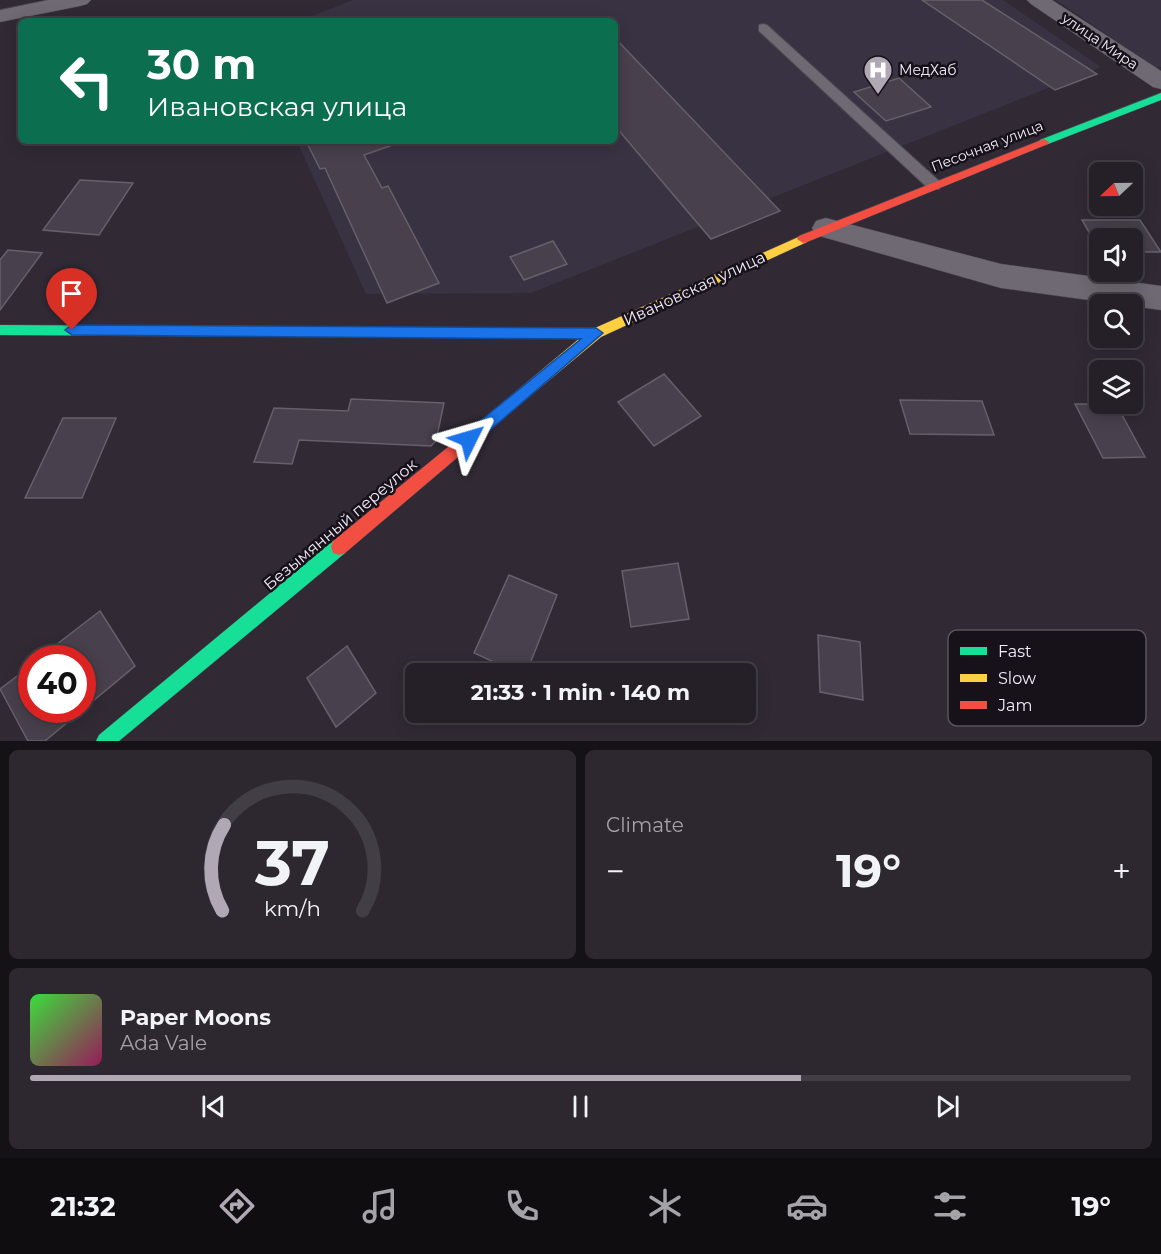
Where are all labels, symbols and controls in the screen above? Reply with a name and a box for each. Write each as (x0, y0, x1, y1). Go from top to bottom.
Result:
street label: улица Мира (1058, 8, 1142, 73)
text: 30 m (147, 38, 256, 90)
icon: left (48, 42, 126, 120)
hospital icon: МедХаб (862, 54, 894, 96)
place label: МедХаб (899, 61, 956, 79)
text: Ивановская улица (147, 90, 407, 123)
street label: Песочная улица (928, 116, 1046, 176)
north arrow (1089, 162, 1143, 216)
map controls (1089, 162, 1143, 414)
button: sound (1089, 228, 1143, 282)
street label: Ивановская улица (620, 247, 768, 330)
pin (46, 268, 97, 330)
icon: arrive (55, 277, 88, 310)
button: search (1089, 294, 1143, 348)
button: layers (1089, 360, 1143, 414)
position arrow (437, 407, 501, 471)
street label: Безымянный переулок (260, 454, 421, 594)
legend (948, 630, 1146, 726)
text: Fast (998, 642, 1032, 661)
speed limit sign: 40 (18, 645, 96, 723)
text: Slow (998, 669, 1036, 688)
text: 21:33 · 1 min · 140 m (471, 679, 690, 706)
text: Jam (997, 696, 1032, 715)
text: Climate (606, 813, 684, 837)
text: 37 (254, 825, 330, 901)
text: 19° (836, 843, 901, 898)
text: − (606, 851, 625, 891)
text: + (1112, 851, 1131, 891)
text: km/h (264, 896, 321, 922)
text: Paper Moons (120, 1004, 271, 1031)
text: Ada Vale (120, 1031, 207, 1055)
icon: previous (197, 1090, 230, 1123)
icon: pause (564, 1090, 597, 1123)
icon: next (931, 1090, 964, 1123)
icon: directions (216, 1185, 258, 1227)
icon: music (359, 1185, 401, 1227)
icon: phone (501, 1185, 543, 1227)
icon: climate (644, 1185, 686, 1227)
icon: car (786, 1185, 828, 1227)
icon: filters (929, 1185, 971, 1227)
text: 21:32 (50, 1190, 116, 1223)
text: 19° (1072, 1190, 1111, 1223)

